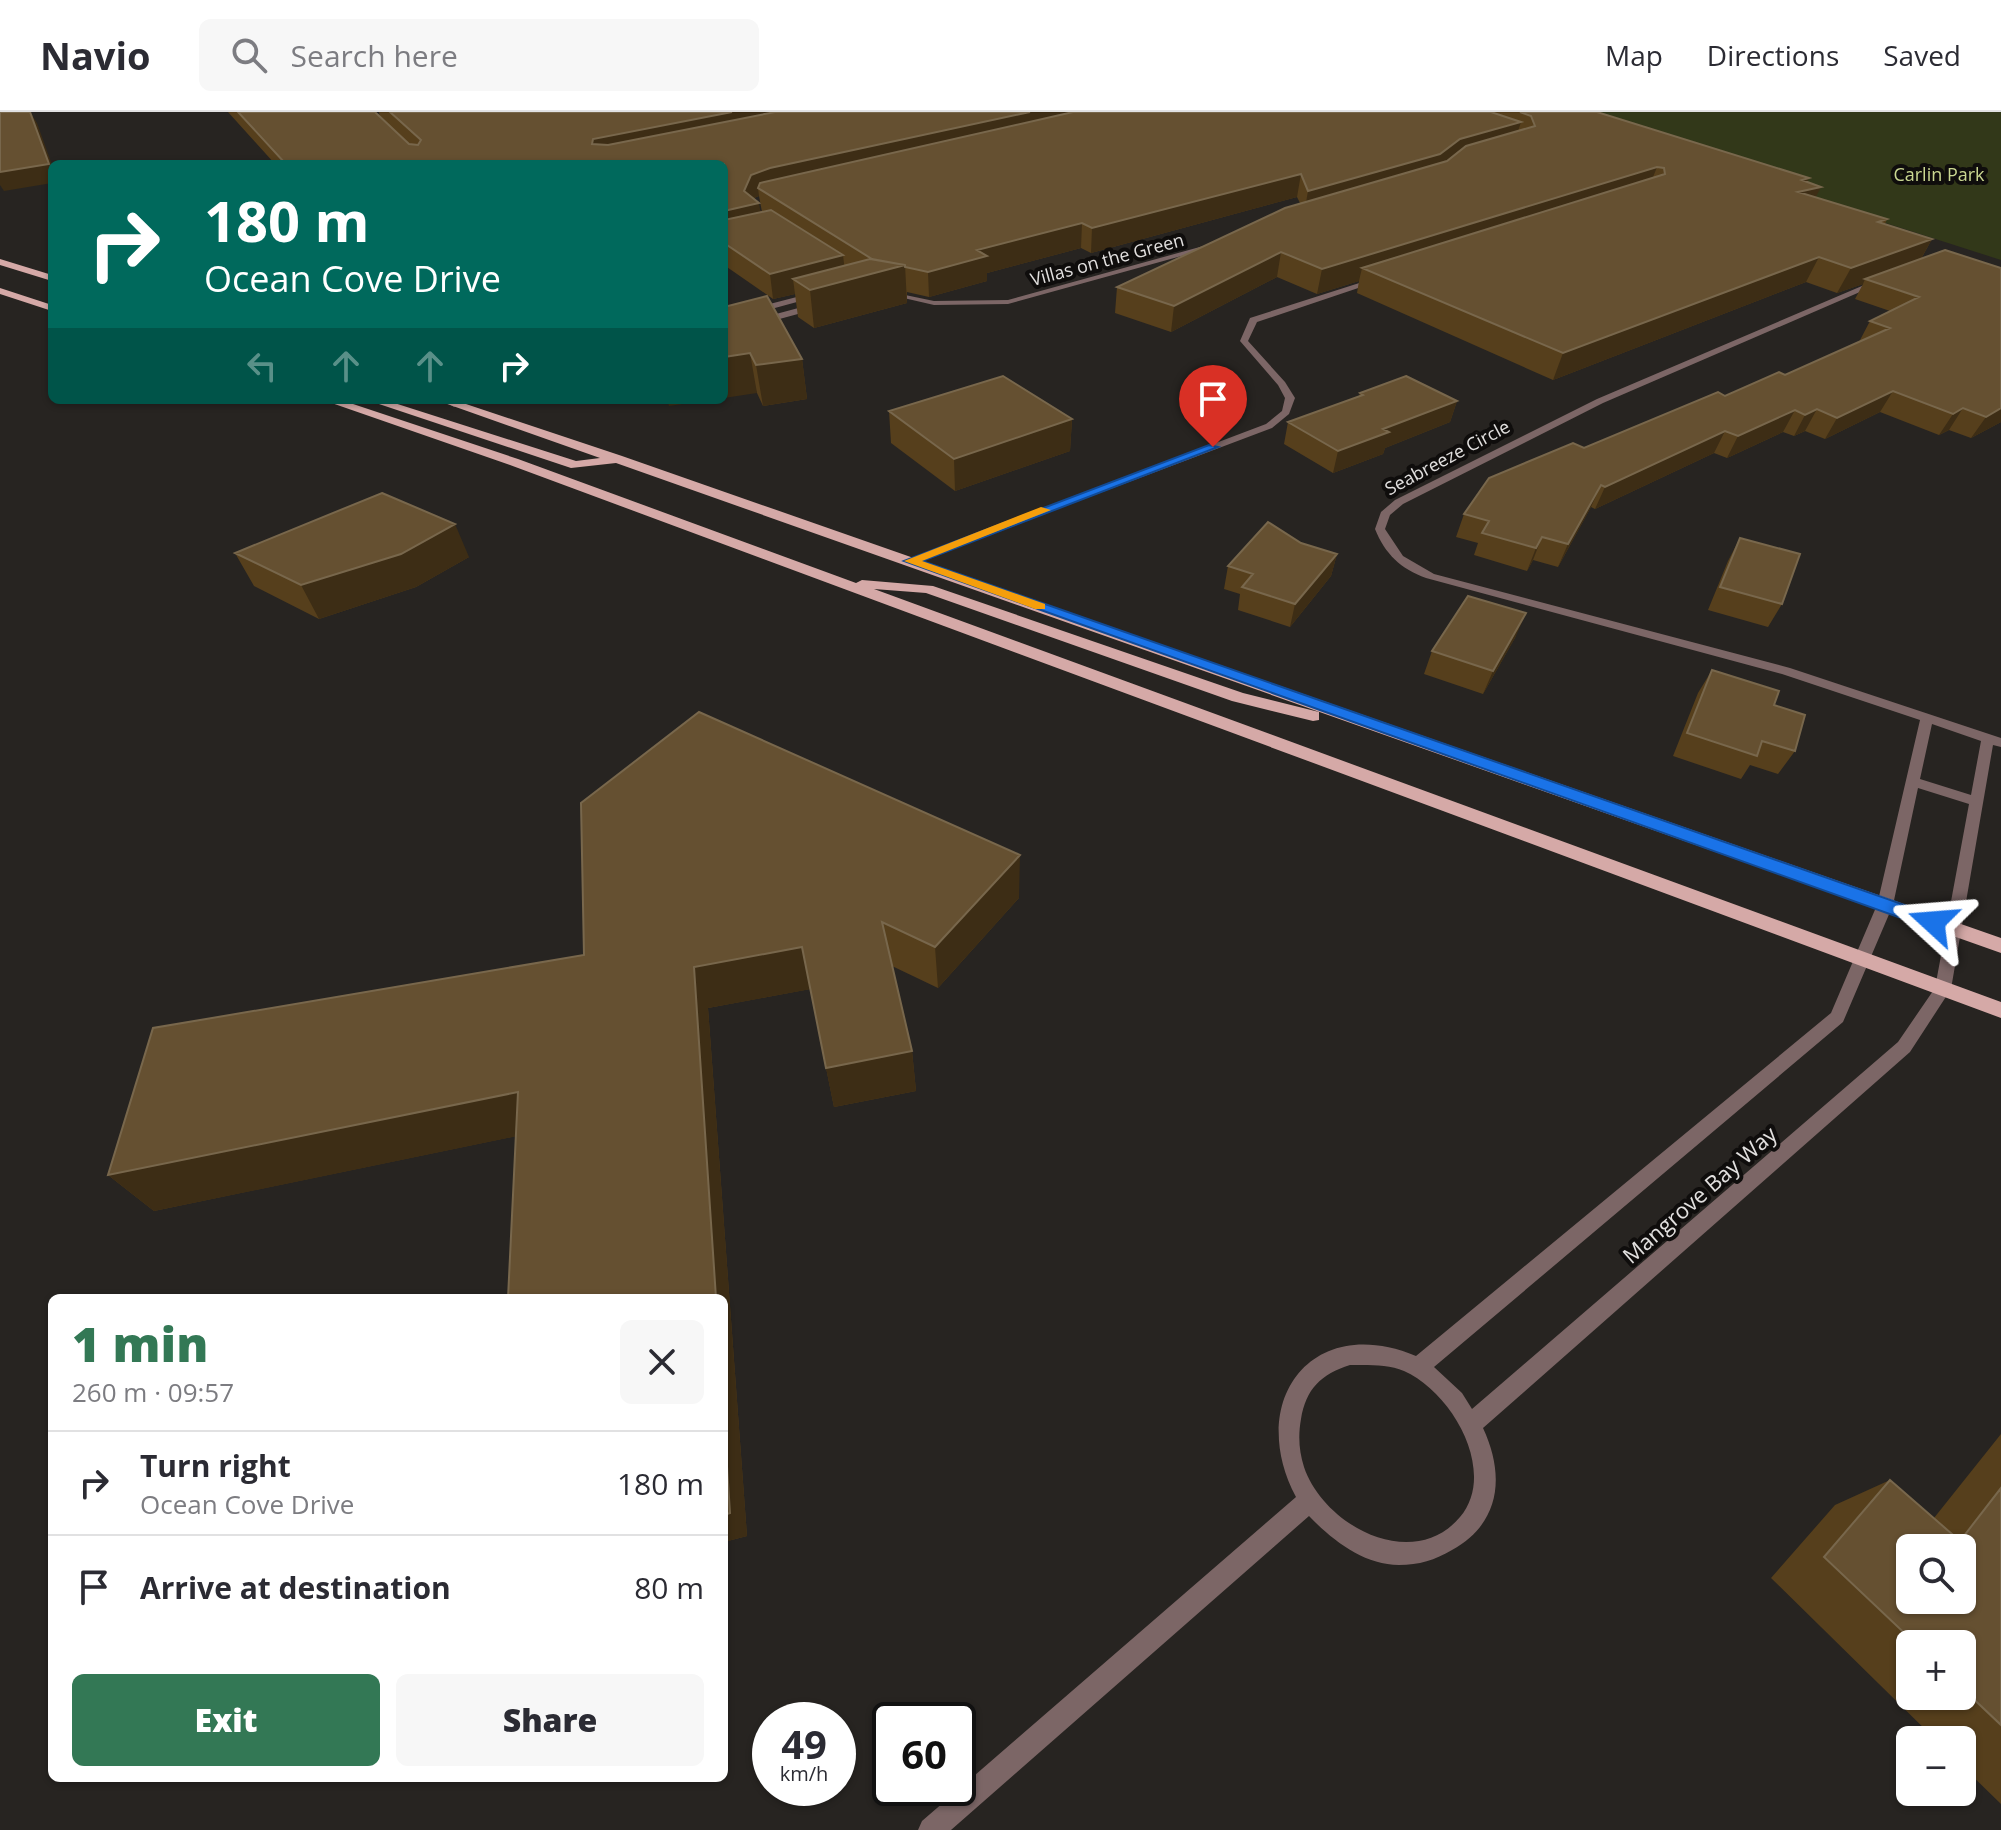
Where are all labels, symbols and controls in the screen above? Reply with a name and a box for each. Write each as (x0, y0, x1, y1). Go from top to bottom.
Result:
search box (199, 19, 759, 91)
text: Navio (40, 29, 151, 81)
icon: search (227, 33, 271, 77)
text: Search here (291, 35, 458, 76)
text: Map (1605, 36, 1663, 74)
text: Directions (1707, 36, 1839, 74)
text: Saved (1883, 36, 1961, 74)
park label: Carlin Park (1893, 162, 1985, 186)
text: 180 m (204, 182, 370, 258)
icon: right (72, 192, 176, 296)
street label: Villas on the Green (1028, 227, 1186, 291)
text: Ocean Cove Drive (204, 254, 501, 303)
icon: left (240, 344, 284, 388)
icon: ahead (324, 344, 368, 388)
icon: ahead (408, 344, 452, 388)
icon: right (492, 344, 536, 388)
pin (1179, 365, 1247, 447)
icon: arrive (1191, 377, 1235, 421)
street label: Seabreeze Circle (1380, 414, 1514, 500)
position arrow (1891, 880, 1975, 964)
street label: Mangrove Bay Way (1615, 1118, 1783, 1269)
text: 1 min (72, 1311, 208, 1376)
button: close (620, 1320, 704, 1404)
text: 260 m · 09:57 (72, 1374, 234, 1410)
text: Turn right (140, 1445, 291, 1486)
icon: right (72, 1461, 116, 1505)
text: 180 m (617, 1463, 704, 1504)
text: Ocean Cove Drive (140, 1486, 354, 1522)
map controls (1896, 1534, 1976, 1806)
button: search (1896, 1534, 1976, 1614)
icon: arrive (72, 1565, 116, 1609)
text: Arrive at destination (140, 1567, 451, 1608)
text: 80 m (634, 1567, 704, 1608)
button: + (1896, 1630, 1976, 1710)
button: Exit (72, 1674, 380, 1766)
button: Share (396, 1674, 704, 1766)
speed limit sign: 60 (872, 1702, 976, 1806)
text: 49 (781, 1716, 827, 1771)
button: − (1896, 1726, 1976, 1806)
text: km/h (780, 1760, 828, 1787)

